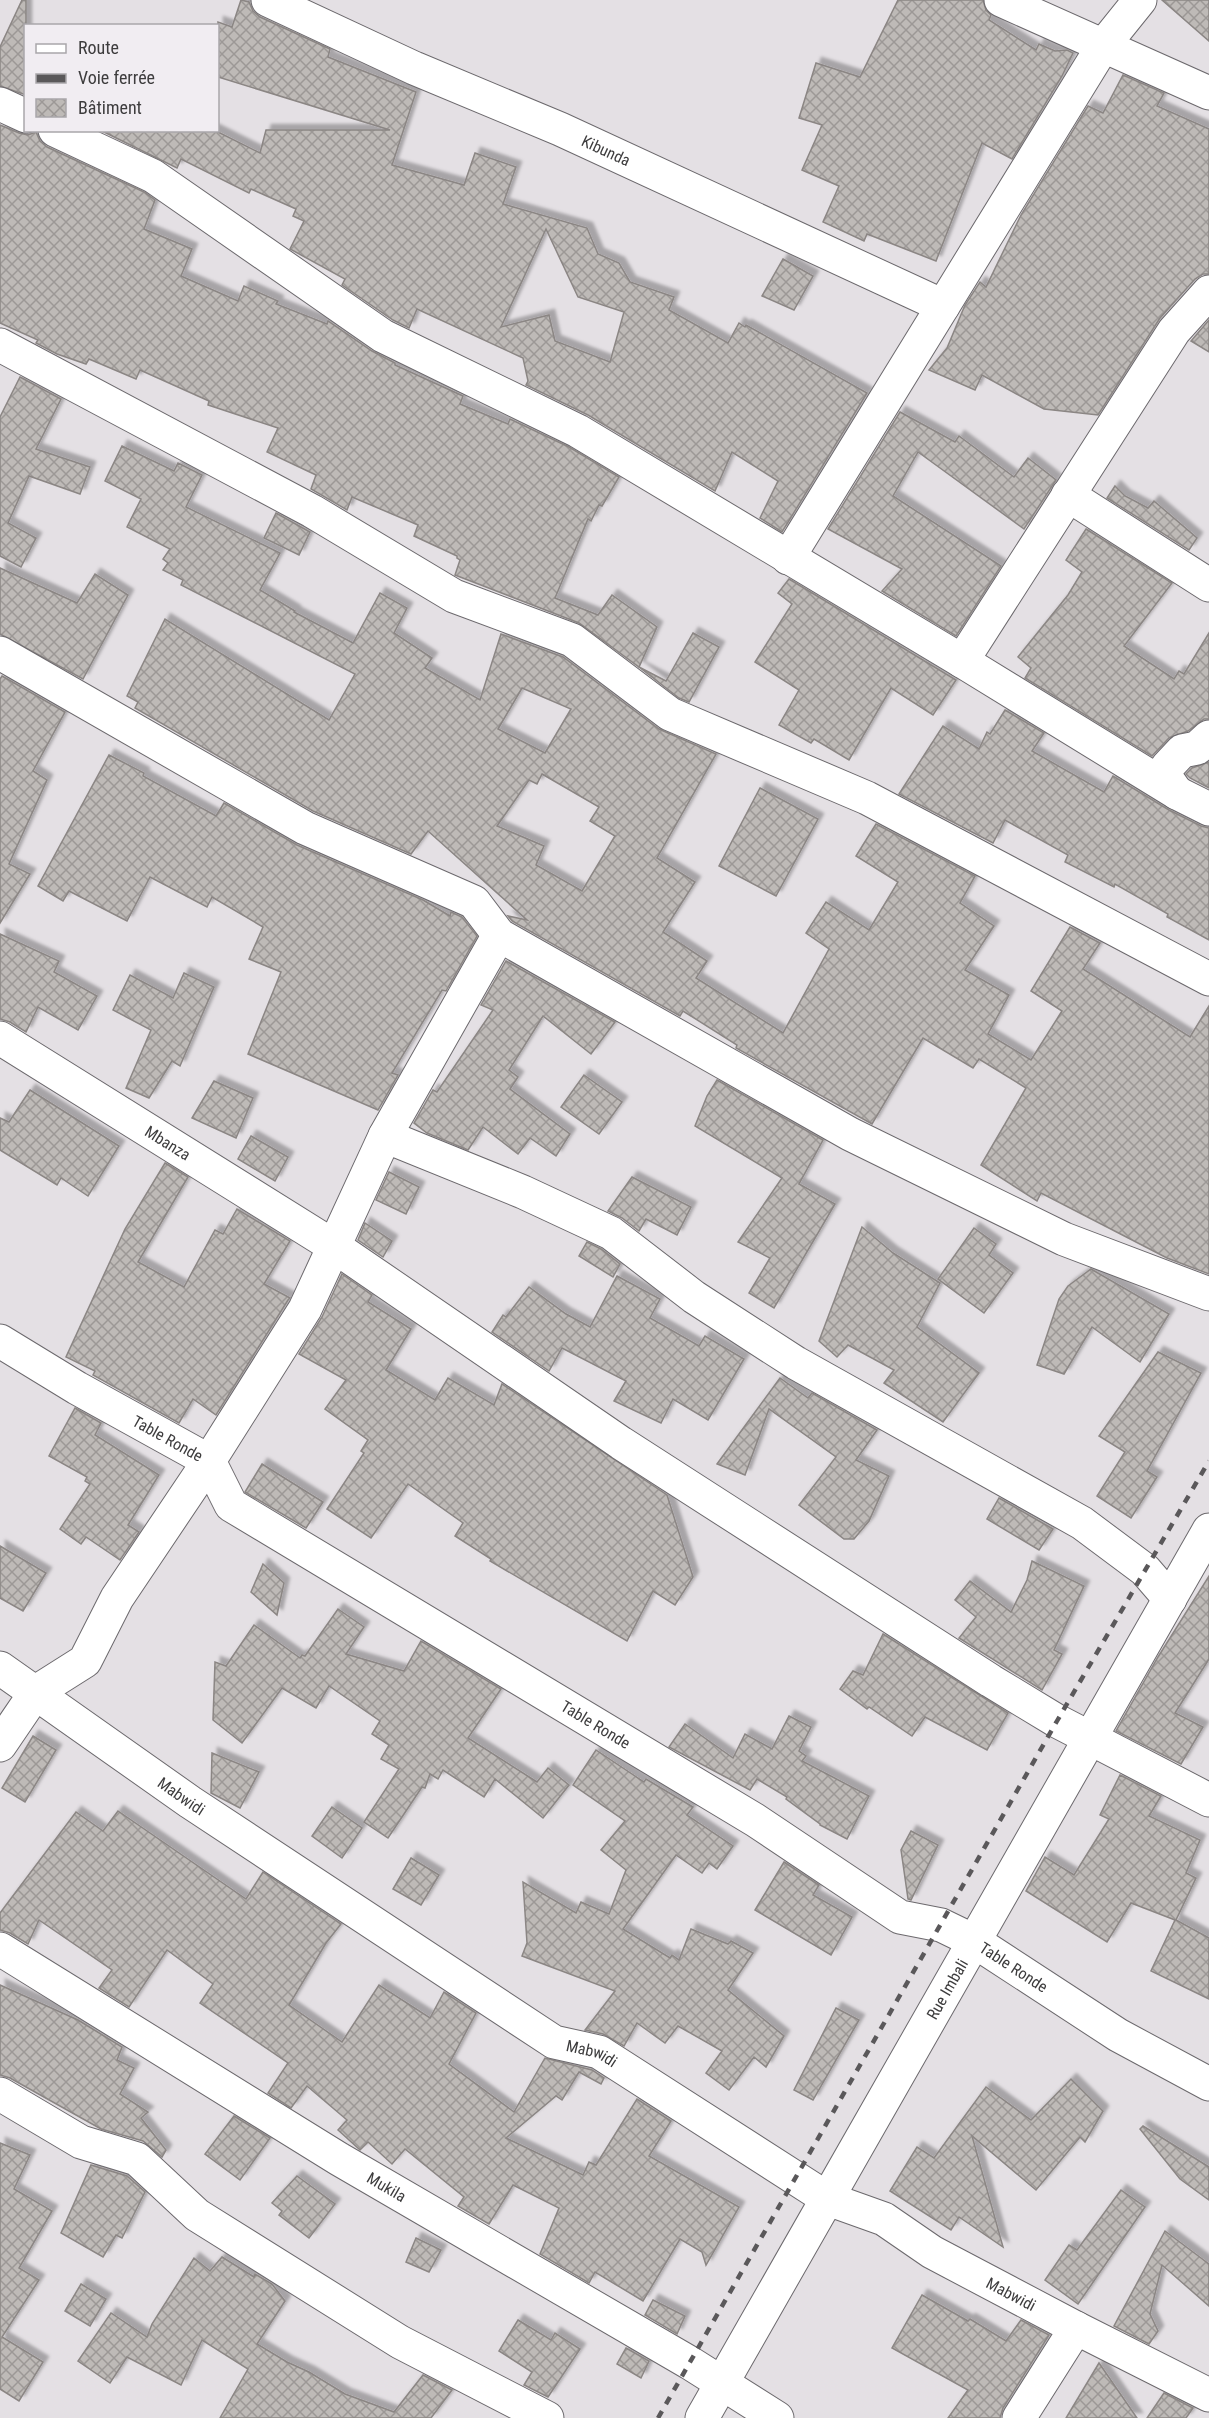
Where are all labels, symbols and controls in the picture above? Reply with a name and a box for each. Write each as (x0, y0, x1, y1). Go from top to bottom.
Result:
legend (24, 24, 219, 132)
text: Route (78, 37, 119, 58)
text: Voie ferrée (78, 67, 155, 88)
text: Bâtiment (78, 97, 142, 118)
street label: Kibunda (579, 131, 633, 170)
street label: Mbanza (142, 1121, 194, 1164)
street label: Table Ronde (129, 1411, 206, 1465)
street label: Table Ronde (558, 1696, 634, 1752)
street label: Mabwidi (154, 1773, 209, 1819)
street label: Table Ronde (976, 1938, 1051, 1996)
street label: Rue Imbali (922, 1955, 972, 2023)
street label: Mabwidi (564, 2036, 621, 2071)
street label: Mukila (364, 2168, 410, 2206)
street label: Mabwidi (983, 2273, 1039, 2315)

